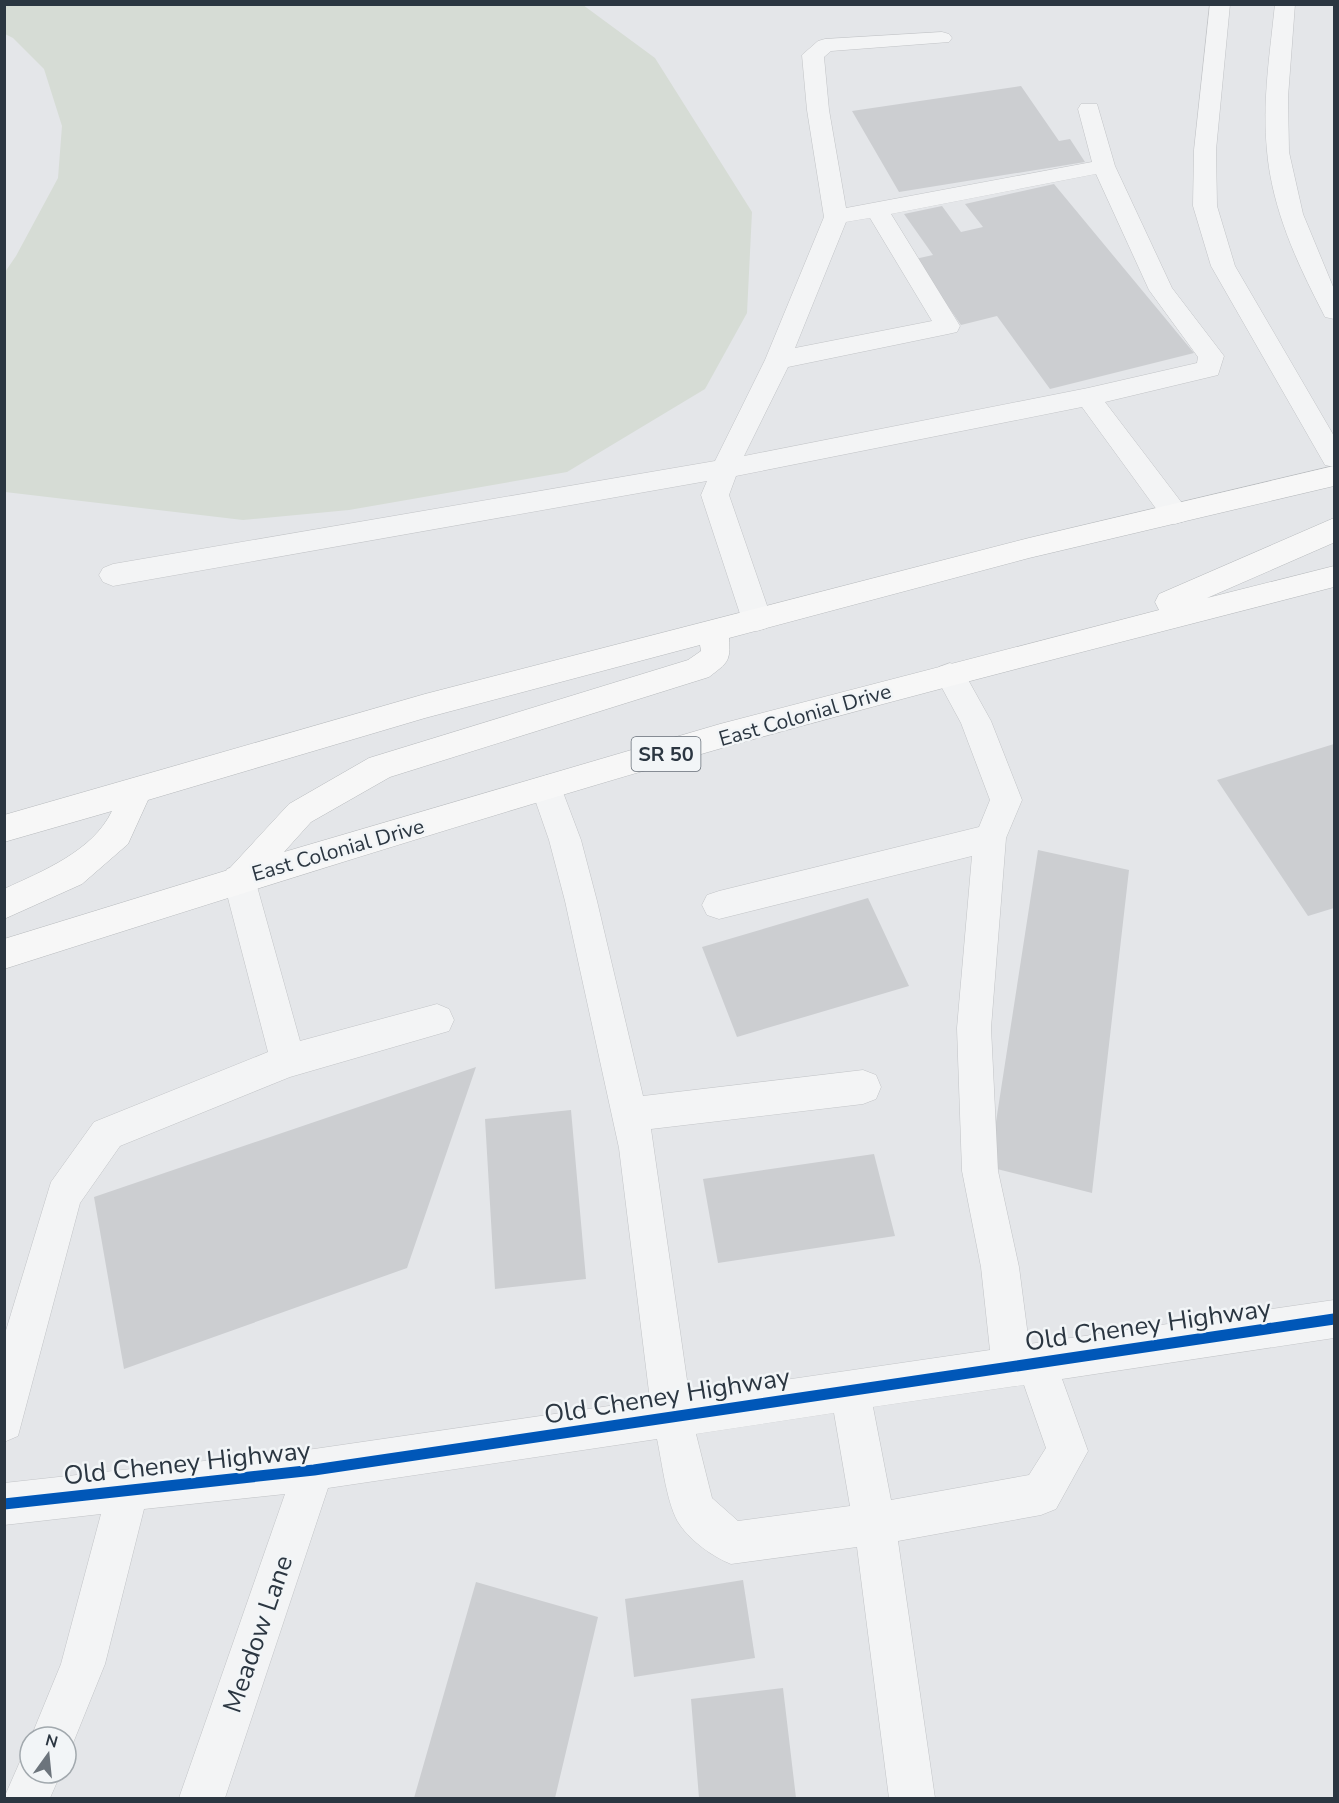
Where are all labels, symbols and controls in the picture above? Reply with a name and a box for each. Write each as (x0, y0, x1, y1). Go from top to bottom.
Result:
street label: East Colonial Drive (716, 677, 894, 753)
road number: SR 50 (632, 737, 700, 771)
street label: East Colonial Drive (249, 812, 427, 888)
street label: Old Cheney Highway (1023, 1290, 1274, 1360)
street label: Old Cheney Highway (542, 1359, 793, 1433)
street label: Old Cheney Highway (62, 1433, 313, 1493)
street label: Meadow Lane (215, 1551, 301, 1717)
north arrow (18, 1725, 78, 1785)
text: N (43, 1729, 60, 1754)

